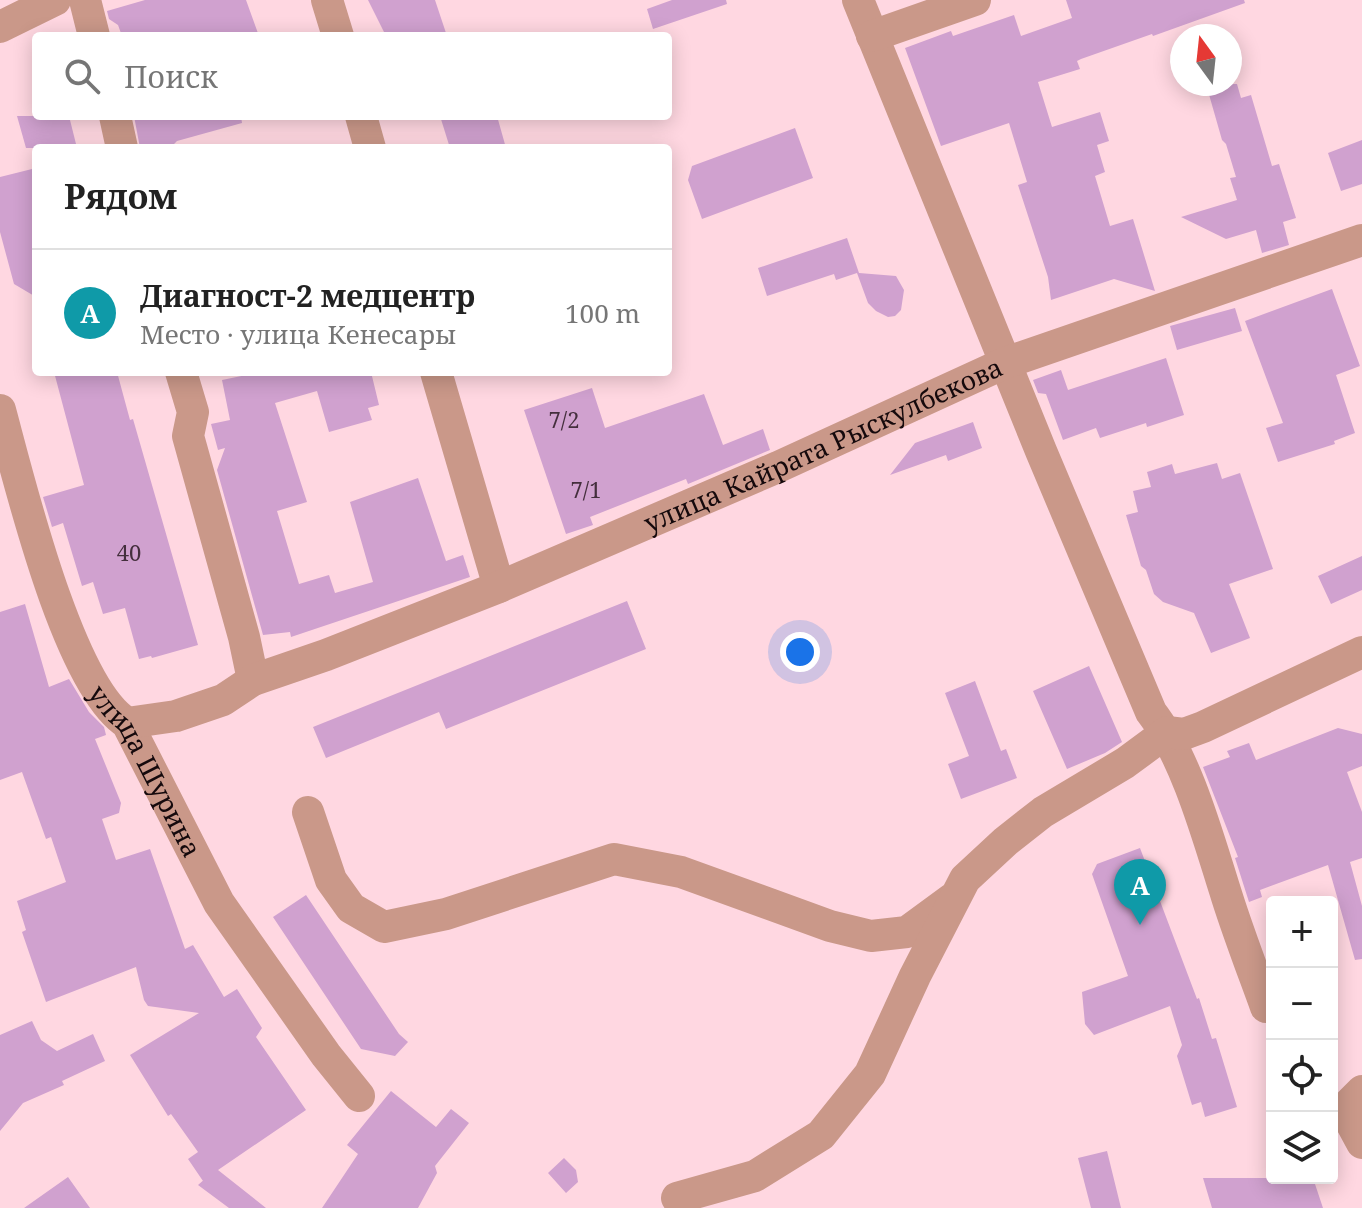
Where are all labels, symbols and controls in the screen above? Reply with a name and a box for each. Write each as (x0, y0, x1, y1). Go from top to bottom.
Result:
north arrow (1170, 24, 1242, 96)
search box (32, 32, 672, 120)
icon: search (60, 54, 104, 98)
text: Поиск (124, 56, 218, 97)
text: Рядом (64, 173, 177, 219)
text: Диагност-2 медцентр (140, 275, 475, 316)
text: A (80, 295, 100, 331)
text: 100 m (565, 295, 640, 331)
text: Место · улица Кенесары (140, 316, 456, 352)
street label: улица Кайрата Рыскулбекова (638, 349, 1008, 541)
house number: 7/2 (549, 404, 579, 434)
house number: 7/1 (571, 474, 601, 504)
house number: 40 (117, 537, 141, 567)
your location (780, 632, 820, 672)
street label: улица Шурина (80, 677, 210, 863)
pin: A (1114, 859, 1166, 925)
map controls (1266, 896, 1338, 1184)
button: + (1266, 896, 1338, 968)
button: − (1266, 968, 1338, 1040)
button: locate (1266, 1040, 1338, 1112)
button: layers (1266, 1112, 1338, 1184)

